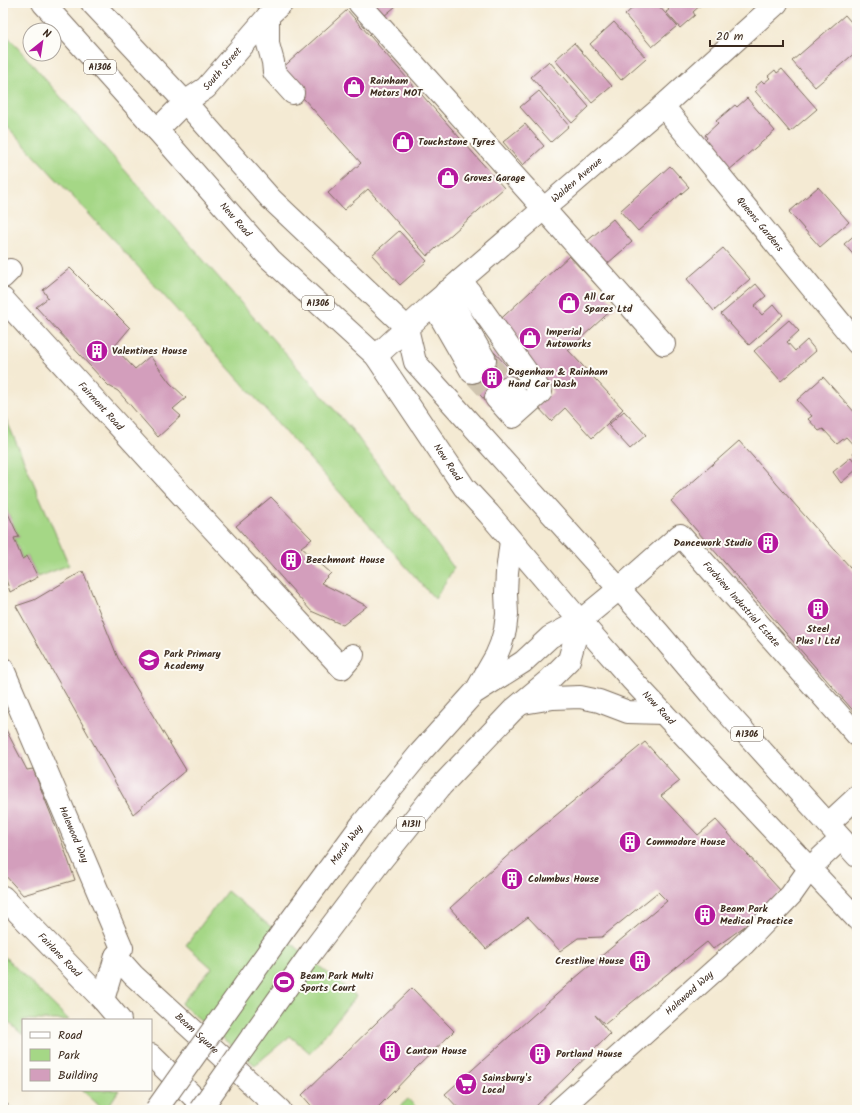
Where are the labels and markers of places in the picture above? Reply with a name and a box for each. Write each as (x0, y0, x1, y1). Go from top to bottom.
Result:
place label: Rainham Motors MOT (370, 73, 424, 101)
shop icon: Rainham Motors MOT (341, 74, 367, 100)
shop icon: Touchstone Tyres (390, 129, 416, 155)
place label: Touchstone Tyres (418, 134, 496, 150)
shop icon: Groves Garage (435, 165, 461, 191)
place label: Groves Garage (464, 170, 525, 186)
place label: All Car Spares Ltd (584, 289, 633, 317)
shop icon: All Car Spares Ltd (556, 290, 582, 316)
place label: Imperial Autoworks (546, 324, 591, 352)
shop icon: Imperial Autoworks (517, 325, 543, 351)
building icon: Valentines House (84, 338, 110, 364)
place label: Valentines House (112, 343, 187, 359)
place label: Dagenham & Rainham Hand Car Wash (508, 364, 608, 392)
building icon: Dagenham & Rainham Hand Car Wash (479, 365, 505, 391)
building icon: Dancework Studio (755, 530, 781, 556)
place label: Dancework Studio (673, 535, 752, 551)
building icon: Beechmont House (278, 547, 304, 573)
place label: Beechmont House (306, 552, 385, 568)
building icon: Steel Plus 1 Ltd (805, 596, 831, 622)
place label: Steel Plus 1 Ltd (796, 621, 840, 649)
place label: Park Primary Academy (164, 646, 222, 674)
school or university icon: Park Primary Academy (136, 647, 162, 673)
building icon: Commodore House (617, 829, 643, 855)
place label: Commodore House (646, 834, 726, 850)
building icon: Columbus House (499, 866, 525, 892)
place label: Columbus House (528, 871, 599, 887)
place label: Beam Park Medical Practice (720, 901, 793, 929)
building icon: Beam Park Medical Practice (692, 902, 718, 928)
building icon: Crestline House (627, 948, 653, 974)
place label: Crestline House (555, 953, 624, 969)
place label: Beam Park Multi Sports Court (300, 968, 374, 996)
sports icon: Beam Park Multi Sports Court (271, 969, 297, 995)
building icon: Canton House (377, 1038, 403, 1064)
building icon: Portland House (527, 1041, 553, 1067)
place label: Canton House (406, 1043, 467, 1059)
place label: Portland House (556, 1046, 622, 1062)
place label: Sainsbury's Local (482, 1070, 532, 1098)
supermarket icon: Sainsbury's Local (453, 1071, 479, 1097)

